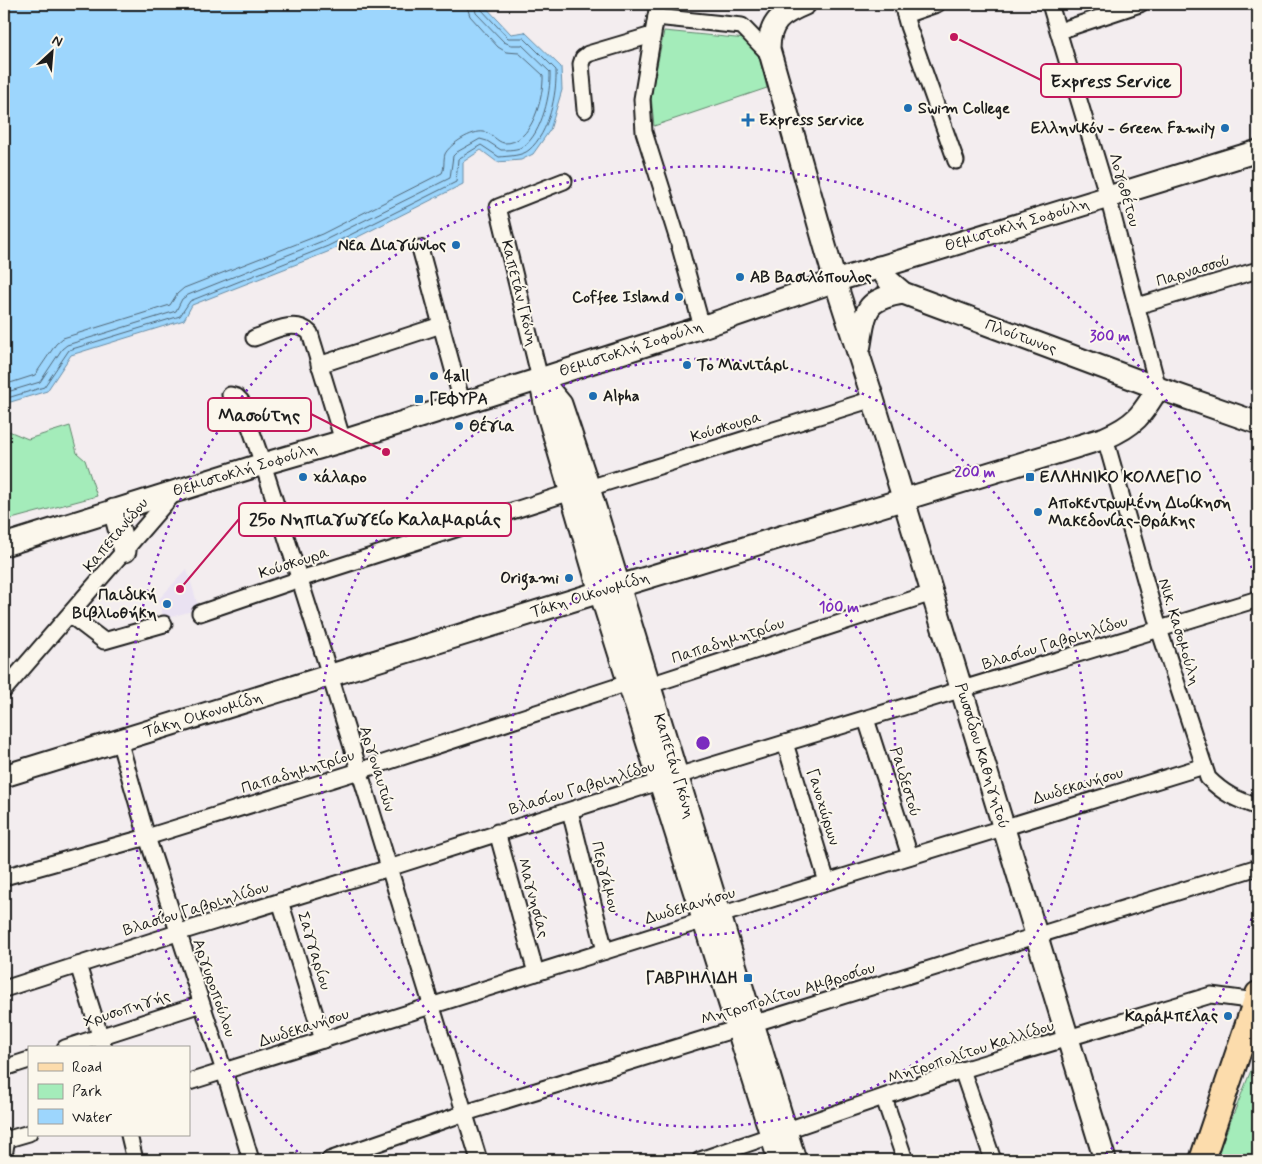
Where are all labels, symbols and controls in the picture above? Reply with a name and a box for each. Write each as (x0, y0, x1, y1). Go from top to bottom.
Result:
north arrow (28, 28, 78, 78)
text: N (49, 31, 65, 51)
callout: Express Service (1041, 64, 1181, 97)
text: Express Service (1050, 70, 1172, 94)
place label: Swim College (918, 98, 1010, 120)
marker: Swim College (902, 102, 914, 114)
place label: Express service (759, 110, 864, 131)
marker: Express service (741, 113, 755, 127)
place label: Ελληνικόν - Green Family (1031, 118, 1215, 139)
marker: Ελληνικόν - Green Family (1219, 122, 1231, 134)
street label: Λογοθέτου (1103, 150, 1145, 229)
street label: Θεμιστοκλή Σοφούλη (942, 193, 1092, 257)
place label: Νεα Διαγώνιος (338, 235, 446, 256)
street label: Καπετάν Γκόνη (496, 238, 542, 348)
marker: Νεα Διαγώνιος (450, 239, 462, 251)
street label: Παρνασσού (1154, 250, 1232, 292)
place label: ΑΒ Βασιλόπουλος (750, 267, 872, 288)
marker: ΑΒ Βασιλόπουλος (734, 271, 746, 283)
place label: Coffee Island (572, 287, 669, 308)
marker: Coffee Island (673, 291, 685, 303)
street label: Πλούτωνος (982, 314, 1060, 360)
street label: Θεμιστοκλή Σοφούλη (556, 316, 706, 382)
text: 300 m (1090, 327, 1130, 347)
place label: Το Μανιτάρι (696, 355, 789, 376)
marker: Το Μανιτάρι (681, 359, 693, 371)
place label: 4all (444, 366, 470, 387)
marker: 4all (428, 370, 440, 382)
place label: Alpha (603, 386, 640, 407)
place label: ΓΕΦΥΡΑ (429, 389, 488, 410)
marker: Alpha (587, 390, 599, 402)
marker: ΓΕΦΥΡΑ (413, 393, 425, 405)
callout: Μασούτης (208, 398, 311, 431)
text: Μασούτης (218, 404, 300, 428)
street label: Κούσκουρα (688, 406, 764, 448)
place label: Θέγια (469, 415, 515, 437)
marker: Θέγια (453, 420, 465, 432)
street label: Θεμιστοκλή Σοφούλη (170, 438, 320, 502)
text: 200 m (955, 463, 996, 483)
place label: χάλαρο (313, 467, 367, 488)
place label: ΕΛΛΗΝΙΚΟ ΚΟΛΛΕΓΙΟ (1040, 467, 1202, 488)
marker: χάλαρο (297, 471, 309, 483)
marker: ΕΛΛΗΝΙΚΟ ΚΟΛΛΕΓΙΟ (1024, 471, 1036, 483)
place label: Αποκεντρωμένη Διοίκηση Μακεδονίας-Θράκης (1048, 492, 1232, 532)
street label: Καπετανίδου (79, 493, 153, 577)
callout: 25ο Νηπιαγωγείο Καλαμαριάς (239, 503, 511, 536)
marker: Αποκεντρωμένη Διοίκηση Μακεδονίας-Θράκης (1032, 506, 1044, 518)
text: 25ο Νηπιαγωγείο Καλαμαριάς (249, 508, 501, 532)
street label: Κούσκουρα (256, 542, 332, 584)
street label: Τάκη Οικονομίδη (528, 567, 652, 623)
place label: Origami (500, 568, 559, 591)
marker: Origami (563, 572, 575, 584)
street label: Νικ. Κασομούλη (1153, 576, 1205, 688)
place label: Παιδική Βιβλιοθήκη (73, 585, 158, 624)
marker: Παιδική Βιβλιοθήκη (161, 598, 173, 610)
text: 100 m (819, 598, 859, 618)
street label: Βλασίου Γαβριηλίδου (979, 611, 1131, 675)
street label: Παπαδημητρίου (669, 613, 787, 669)
street label: Ρωσσίδου Καθηγητού (950, 681, 1014, 831)
street label: Τάκη Οικονομίδη (141, 687, 265, 743)
street label: Καπετάν Γκόνη (648, 711, 700, 821)
street label: Αργοναυτών (354, 724, 400, 814)
centre of rings (694, 734, 712, 752)
street label: Παπαδημητρίου (239, 745, 357, 799)
street label: Ραιδεστού (884, 745, 926, 819)
street label: Βλασίου Γαβριηλίδου (506, 756, 658, 820)
street label: Δωδεκανήσου (1030, 762, 1126, 810)
street label: Γανοχώρων (801, 766, 845, 848)
street label: Περγάμου (586, 839, 624, 915)
street label: Μαγνησίας (512, 856, 554, 940)
street label: Βλασίου Γαβριηλίδου (120, 877, 272, 941)
street label: Δωδεκανήσου (642, 882, 738, 930)
street label: Σαγγαρίου (292, 909, 336, 993)
street label: Αργυροπούλου (187, 936, 241, 1040)
street label: Μητροπολίτου Αμβροσίου (698, 957, 878, 1031)
place label: ΓΑΒΡΙΗΛΙΔΗ (646, 968, 738, 989)
marker: ΓΑΒΡΙΗΛΙΔΗ (742, 972, 754, 984)
street label: Χρυσοπηγής (81, 985, 173, 1033)
street label: Δωδεκανήσου (256, 1004, 352, 1052)
place label: Καράμπελας (1125, 1006, 1218, 1027)
marker: Καράμπελας (1222, 1010, 1234, 1022)
street label: Μητροπολίτου Καλλίδου (885, 1015, 1057, 1089)
legend (28, 1046, 190, 1136)
text: Road (72, 1058, 102, 1078)
text: Park (72, 1082, 102, 1102)
text: Water (72, 1108, 112, 1128)

